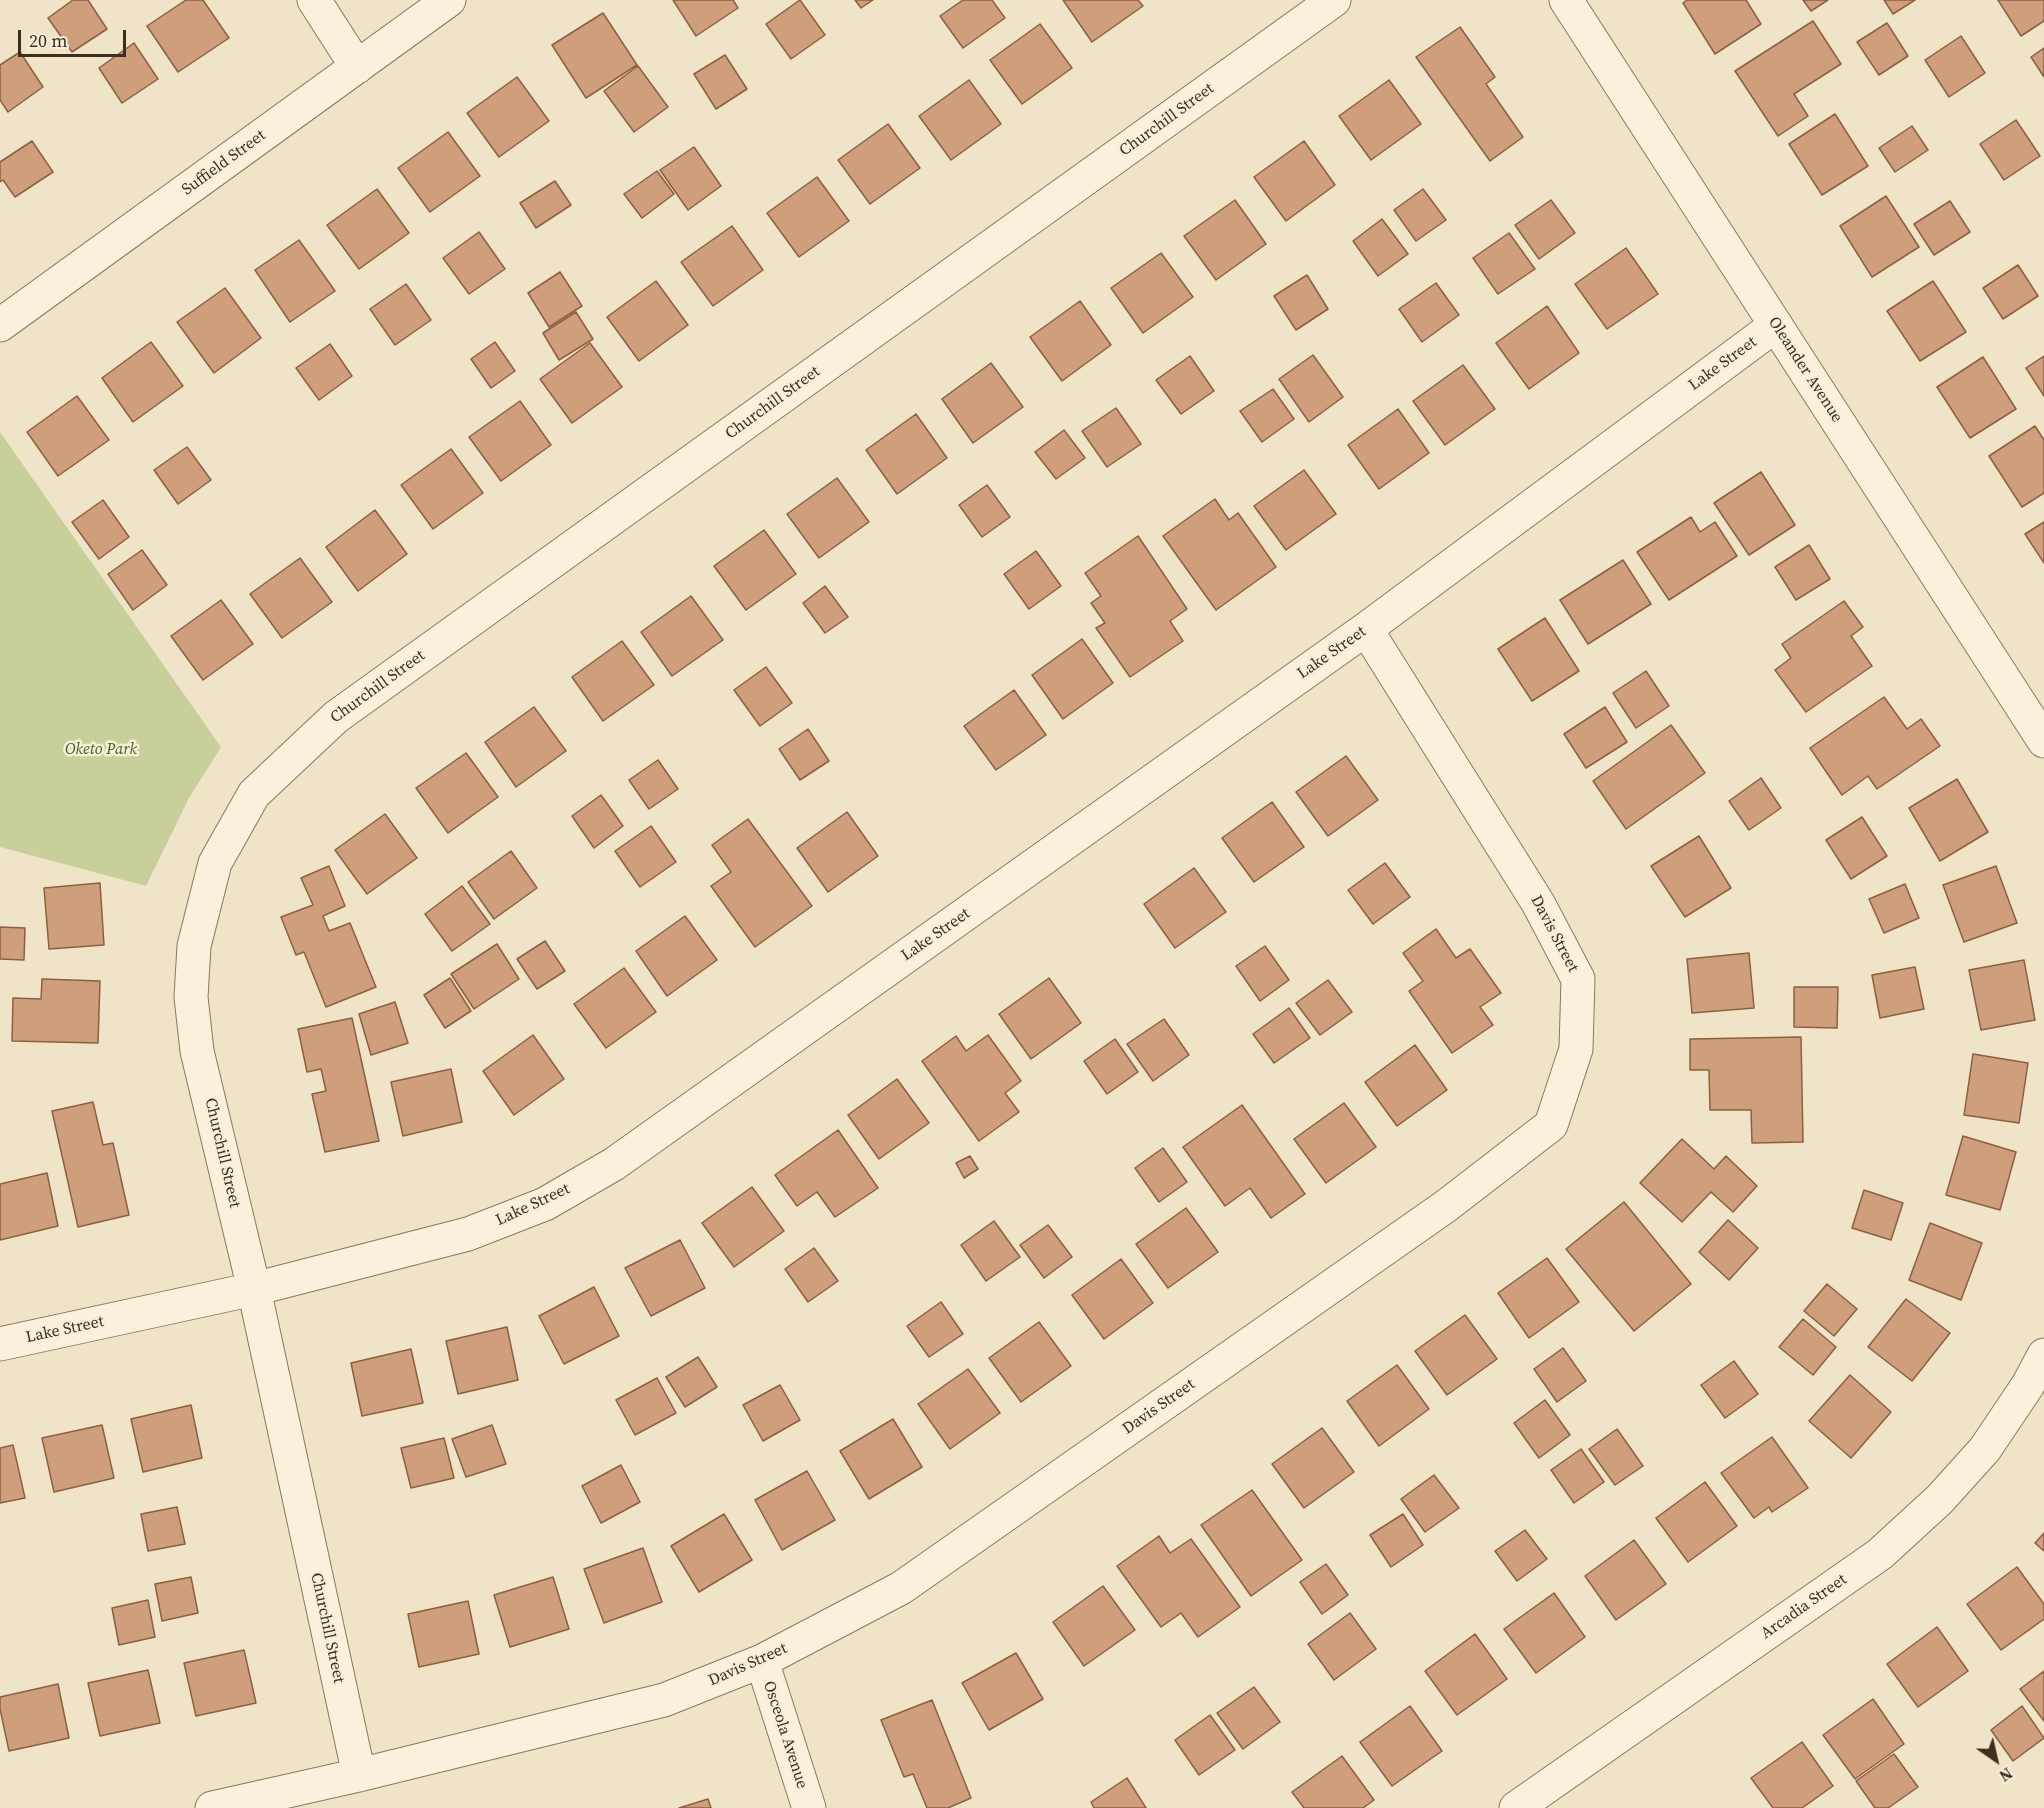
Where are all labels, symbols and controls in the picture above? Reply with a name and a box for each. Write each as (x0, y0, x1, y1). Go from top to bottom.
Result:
scale bar (21, 18, 129, 56)
text: 20 m (29, 28, 67, 53)
street label: Churchill Street (1116, 79, 1218, 161)
street label: Suffield Street (178, 126, 270, 200)
street label: Oleander Avenue (1764, 314, 1846, 426)
street label: Lake Street (1685, 333, 1761, 395)
street label: Churchill Street (722, 362, 824, 444)
street label: Lake Street (1294, 622, 1370, 684)
street label: Churchill Street (327, 646, 429, 728)
park label: Oketo Park (65, 740, 137, 760)
street label: Davis Street (1526, 892, 1582, 976)
street label: Lake Street (898, 904, 974, 966)
street label: Churchill Street (200, 1096, 244, 1210)
street label: Lake Street (493, 1180, 573, 1230)
street label: Lake Street (24, 1312, 106, 1348)
street label: Davis Street (1119, 1375, 1199, 1439)
street label: Arcadia Street (1757, 1570, 1851, 1644)
street label: Churchill Street (306, 1571, 348, 1685)
street label: Davis Street (706, 1639, 790, 1691)
street label: Osceola Avenue (759, 1679, 811, 1791)
north arrow (1966, 1730, 2026, 1790)
text: N (1995, 1763, 2017, 1787)

